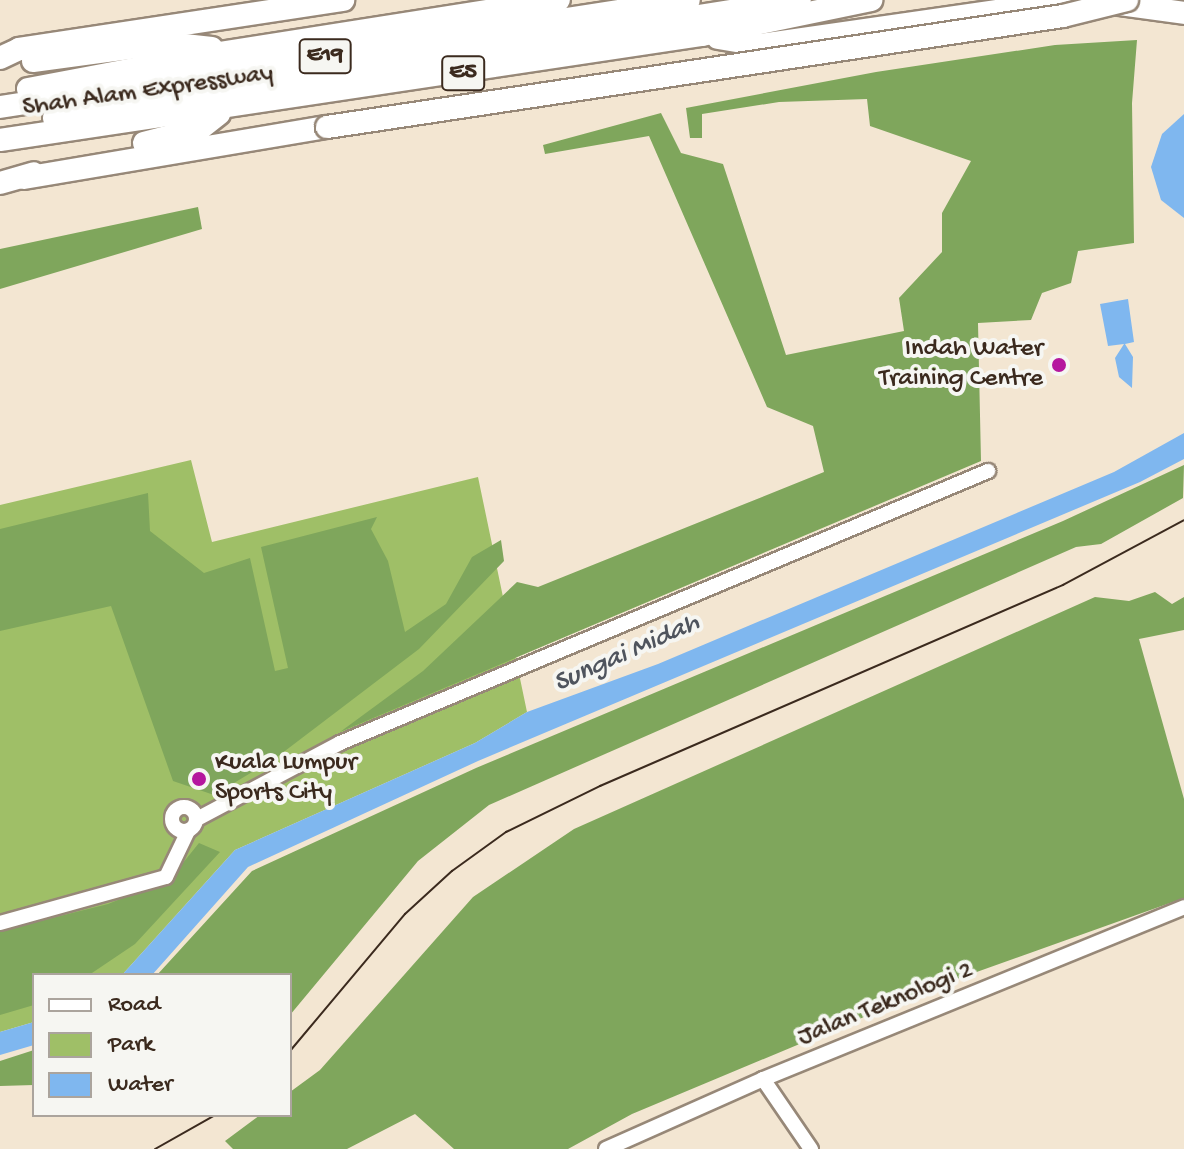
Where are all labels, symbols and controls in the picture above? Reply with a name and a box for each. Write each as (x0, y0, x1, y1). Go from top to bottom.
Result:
road number: E19 (297, 36, 353, 76)
road number: E5 (441, 53, 485, 93)
street label: Shah Alam Expressway (21, 59, 275, 125)
place label: Indah Water Training Centre (879, 334, 1043, 396)
marker: Indah Water Training Centre (1050, 356, 1068, 374)
water label: Sungai Midah (549, 607, 705, 701)
place label: Kuala Lumpur Sports City (215, 748, 357, 810)
marker: Kuala Lumpur Sports City (190, 770, 208, 788)
street label: Jalan Teknologi 2 (794, 956, 978, 1054)
legend (32, 973, 292, 1117)
text: Road (108, 991, 160, 1020)
text: Park (108, 1031, 154, 1060)
text: Water (108, 1071, 172, 1100)

